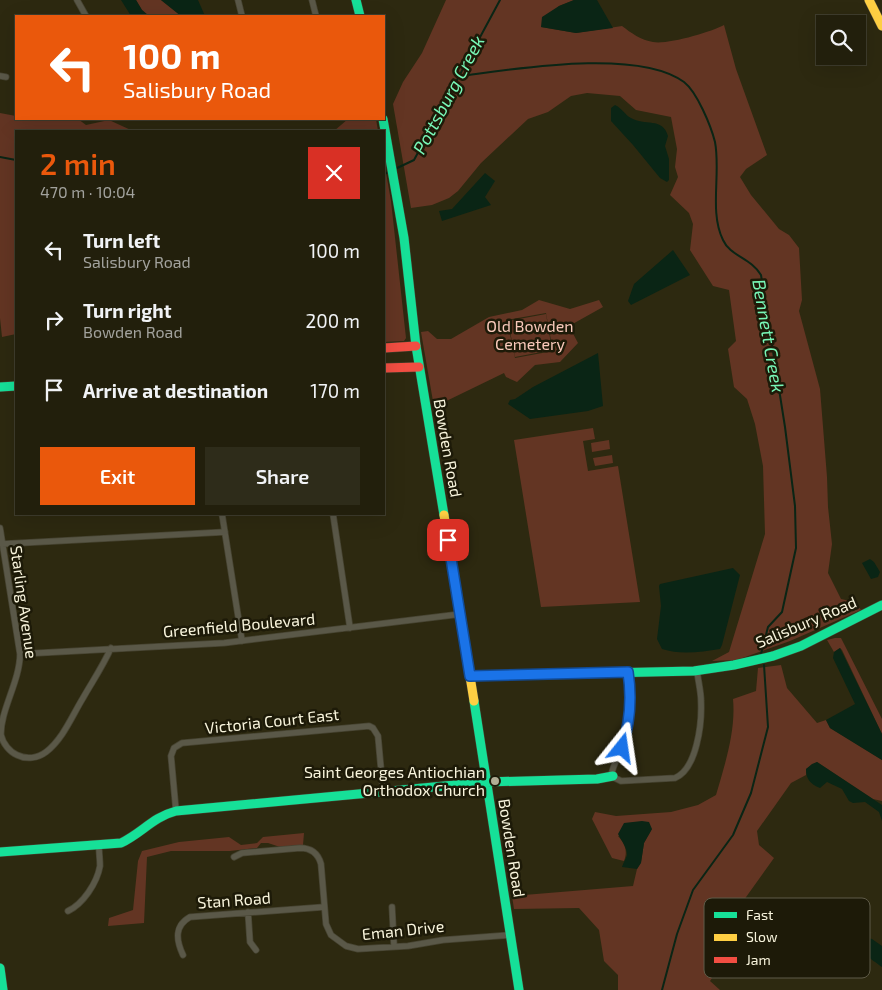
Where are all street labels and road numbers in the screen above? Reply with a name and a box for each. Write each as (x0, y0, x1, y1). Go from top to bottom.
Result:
street label: Bowden Road (430, 397, 466, 499)
street label: Starling Avenue (7, 544, 42, 660)
street label: Salisbury Road (752, 592, 859, 651)
street label: Greenfield Boulevard (162, 608, 316, 641)
street label: Victoria Court East (204, 704, 340, 737)
street label: Bowden Road (495, 797, 530, 899)
street label: Stan Road (197, 887, 271, 912)
street label: Eman Drive (361, 916, 445, 943)

